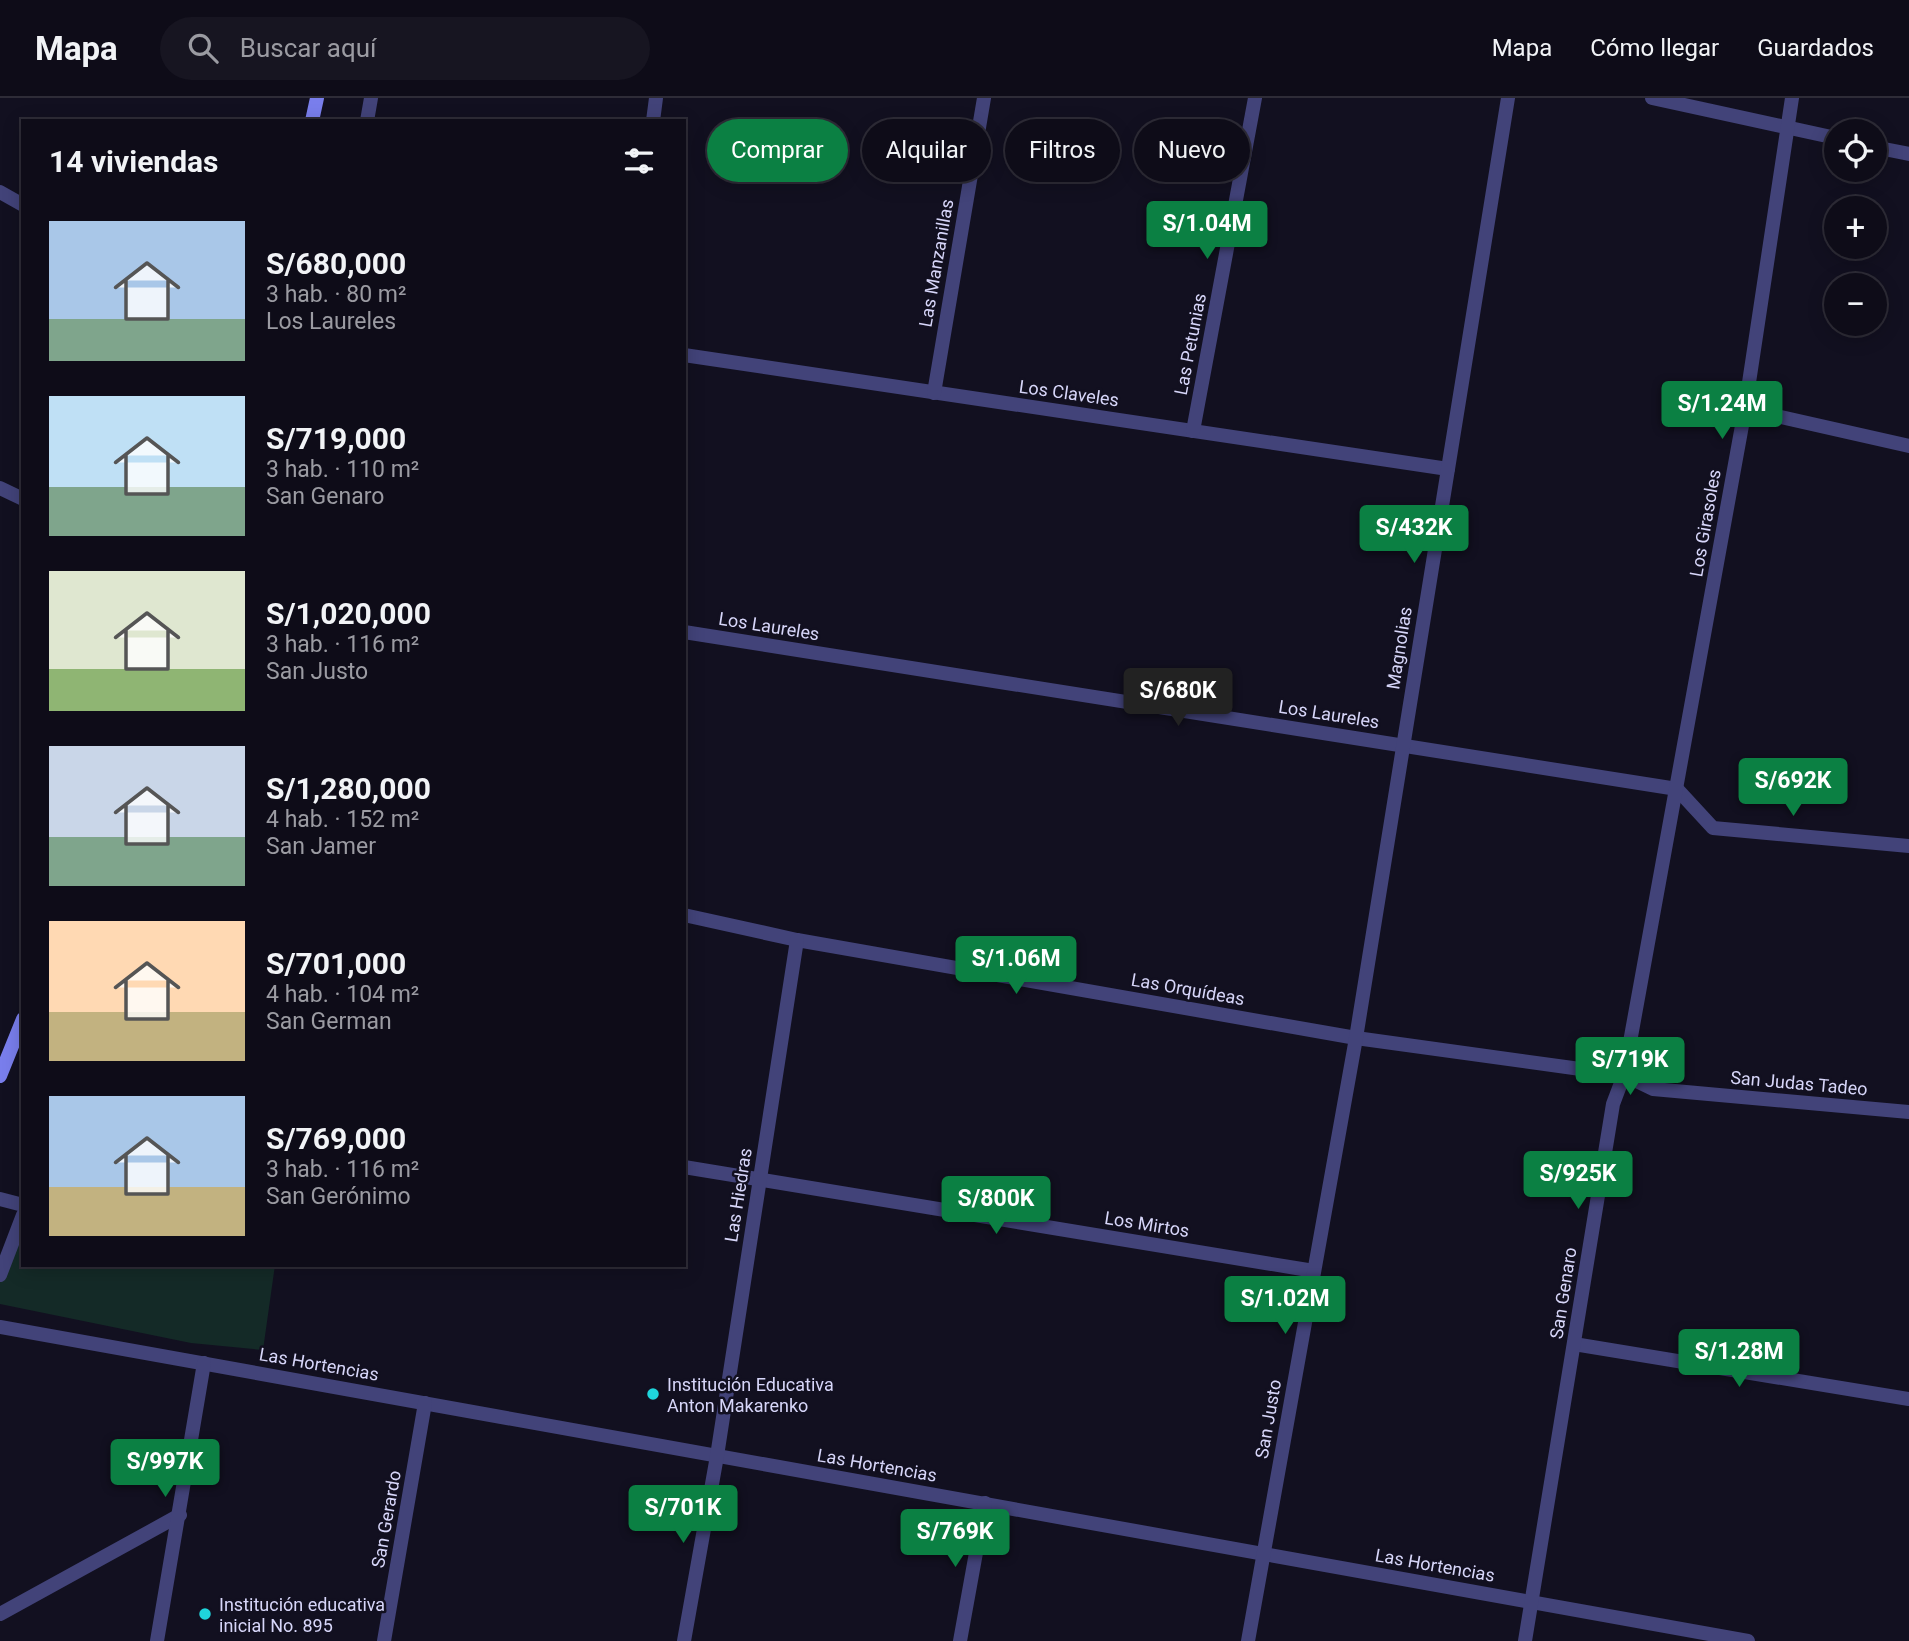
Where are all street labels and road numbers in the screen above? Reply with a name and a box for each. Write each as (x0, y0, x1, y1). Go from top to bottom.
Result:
street label: Las Manzanillas (914, 197, 958, 329)
street label: Las Petunias (1170, 291, 1210, 397)
street label: Los Claveles (1018, 376, 1120, 410)
street label: Los Girasoles (1685, 468, 1725, 578)
street label: Magnolias (1382, 605, 1416, 691)
street label: Los Laureles (717, 608, 821, 644)
street label: Los Laureles (1277, 696, 1381, 732)
street label: Las Orquídeas (1130, 969, 1246, 1009)
street label: San Judas Tadeo (1730, 1067, 1868, 1099)
street label: Las Hiedras (720, 1146, 756, 1244)
street label: Los Mirtos (1103, 1207, 1191, 1241)
street label: San Genaro (1545, 1246, 1581, 1340)
street label: Las Hortencias (258, 1343, 380, 1385)
street label: San Justo (1251, 1378, 1285, 1460)
street label: Las Hortencias (816, 1444, 938, 1486)
street label: San Gerardo (367, 1469, 405, 1569)
street label: Las Hortencias (1374, 1544, 1496, 1586)

